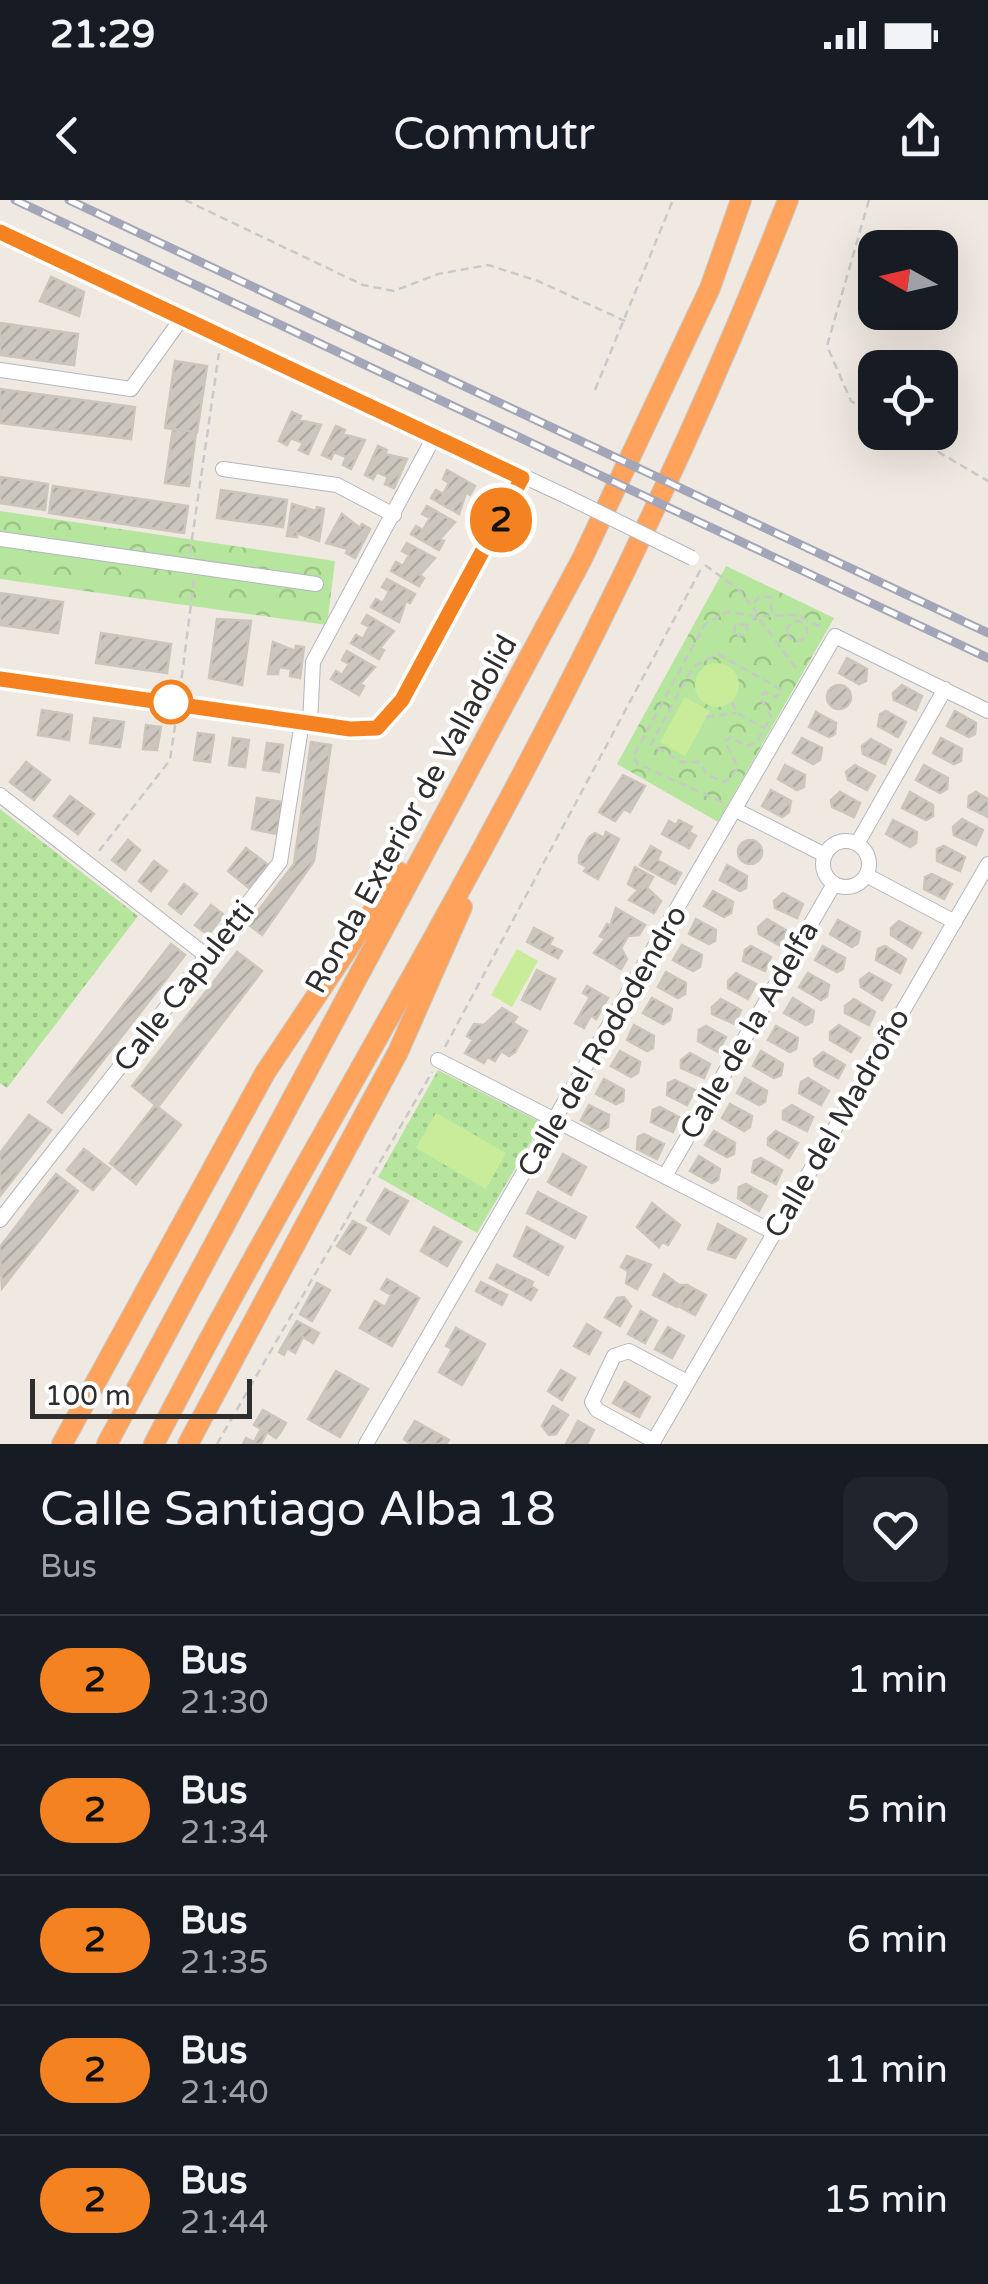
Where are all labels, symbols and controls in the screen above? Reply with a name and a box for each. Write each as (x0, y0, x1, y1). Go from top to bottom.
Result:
text: 21:29 (50, 12, 155, 58)
icon: back (40, 108, 95, 163)
text: Commutr (393, 108, 595, 162)
icon: share (893, 108, 948, 163)
north arrow (858, 230, 958, 330)
map controls (858, 230, 958, 450)
button: locate (858, 350, 958, 450)
line badge: 2 (468, 488, 534, 552)
text: 2 (490, 499, 512, 541)
street label: Ronda Exterior de Valladolid (297, 629, 526, 1000)
unlabelled marker (150, 681, 192, 723)
street label: Calle Capuletti (106, 893, 263, 1079)
street label: Calle del Rododendro (509, 899, 695, 1184)
street label: Calle de la Adelfa (672, 914, 827, 1146)
street label: Calle del Madroño (757, 1002, 918, 1245)
scale bar (30, 1374, 252, 1418)
text: 100 m (45, 1379, 131, 1413)
button: heart (843, 1477, 948, 1582)
text: Calle Santiago Alba 18 (40, 1481, 556, 1539)
text: Bus (40, 1548, 97, 1586)
text: Bus (180, 1638, 247, 1684)
text: 1 min (847, 1657, 948, 1703)
text: 2 (84, 1659, 106, 1701)
text: 21:30 (180, 1684, 269, 1722)
text: Bus (180, 1768, 247, 1814)
text: 5 min (847, 1787, 948, 1833)
text: 2 (84, 1789, 106, 1831)
text: 21:34 (180, 1814, 269, 1852)
text: Bus (180, 1898, 247, 1944)
text: 6 min (847, 1917, 948, 1963)
text: 2 (84, 1919, 106, 1961)
text: 21:35 (180, 1944, 269, 1982)
text: Bus (180, 2028, 247, 2074)
text: 11 min (823, 2047, 948, 2093)
text: 2 (84, 2049, 106, 2091)
text: 21:40 (180, 2074, 269, 2112)
text: Bus (180, 2158, 247, 2204)
text: 15 min (823, 2177, 948, 2223)
text: 2 (84, 2179, 106, 2221)
text: 21:44 (180, 2204, 269, 2242)

